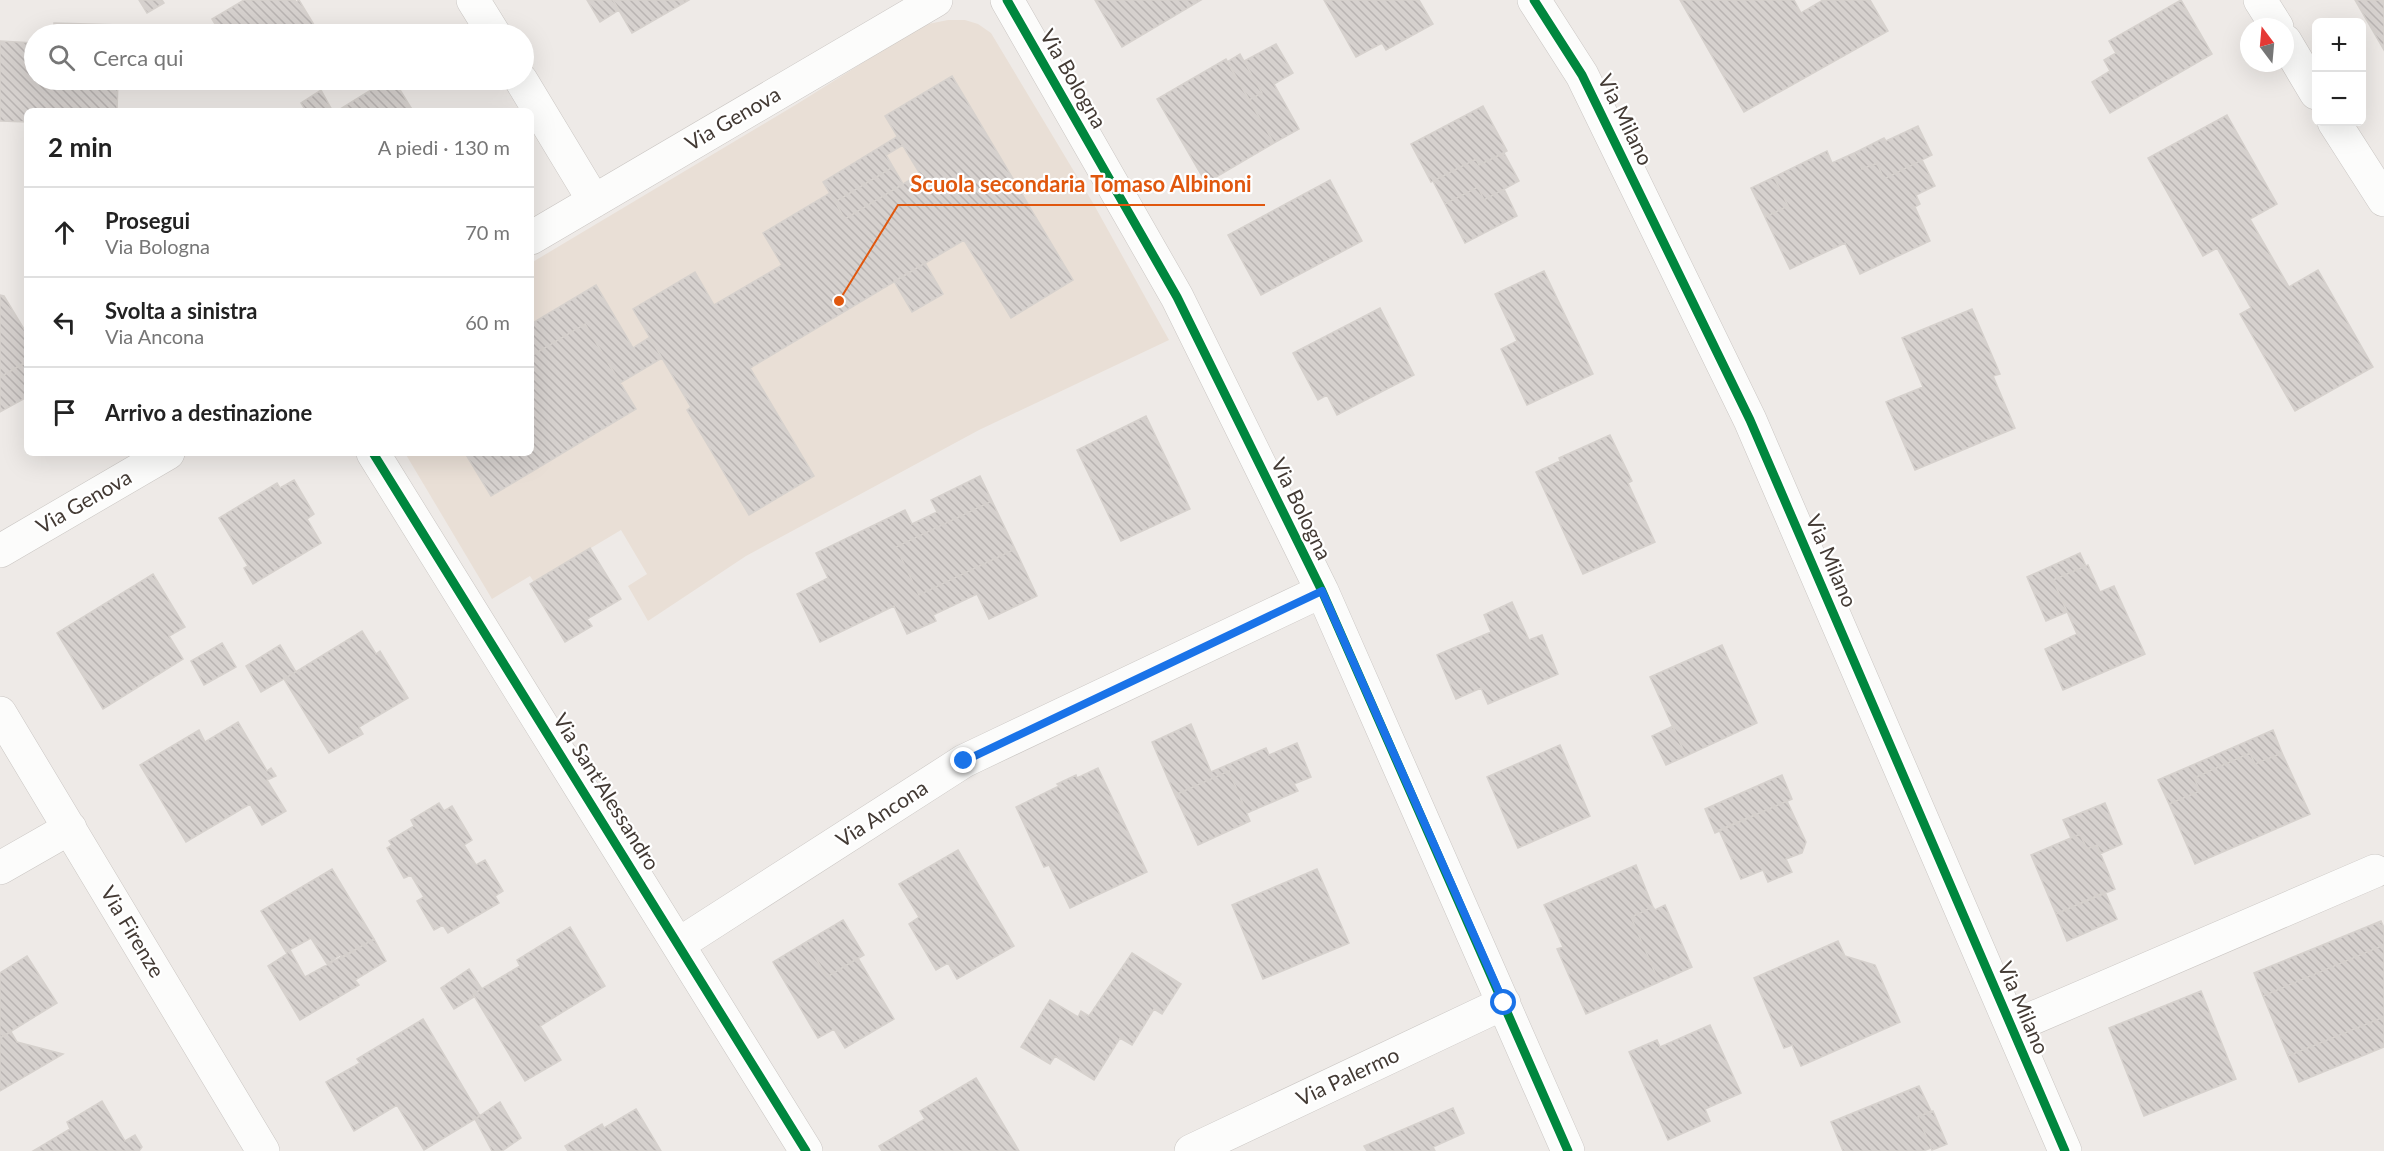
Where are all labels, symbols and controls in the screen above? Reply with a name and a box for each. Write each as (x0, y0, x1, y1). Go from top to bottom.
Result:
north arrow (2240, 18, 2294, 72)
map controls (2312, 18, 2366, 126)
button: + (2312, 18, 2366, 72)
search box (24, 24, 534, 90)
street label: Via Bologna (1036, 24, 1113, 132)
icon: search (45, 41, 78, 74)
text: Cerca qui (93, 44, 184, 71)
street label: Via Milano (1594, 70, 1659, 169)
button: − (2312, 72, 2366, 126)
street label: Via Genova (680, 80, 784, 155)
text: 2 min (48, 131, 112, 163)
text: A piedi · 130 m (378, 135, 510, 159)
callout: Scuola secondaria Tomaso Albinoni (898, 165, 1265, 205)
text: Scuola secondaria Tomaso Albinoni (910, 170, 1252, 197)
text: Prosegui (105, 207, 190, 234)
icon: ahead (48, 216, 81, 249)
text: 70 m (465, 220, 510, 244)
text: Via Bologna (105, 234, 210, 258)
text: Svolta a sinistra (105, 297, 257, 324)
icon: left (48, 306, 81, 339)
text: 60 m (465, 310, 510, 334)
text: Via Ancona (105, 324, 204, 348)
icon: arrive (48, 396, 81, 429)
text: Arrivo a destinazione (105, 399, 312, 426)
street label: Via Bologna (1267, 453, 1338, 563)
street label: Via Genova (31, 463, 135, 538)
street label: Via Milano (1802, 510, 1863, 611)
street label: Via Sant'Alessandro (549, 708, 666, 874)
route end (950, 747, 976, 773)
street label: Via Ancona (831, 774, 932, 852)
street label: Via Firenze (96, 881, 170, 982)
street label: Via Milano (1994, 957, 2055, 1058)
route start (1490, 989, 1516, 1015)
street label: Via Palermo (1292, 1041, 1403, 1110)

